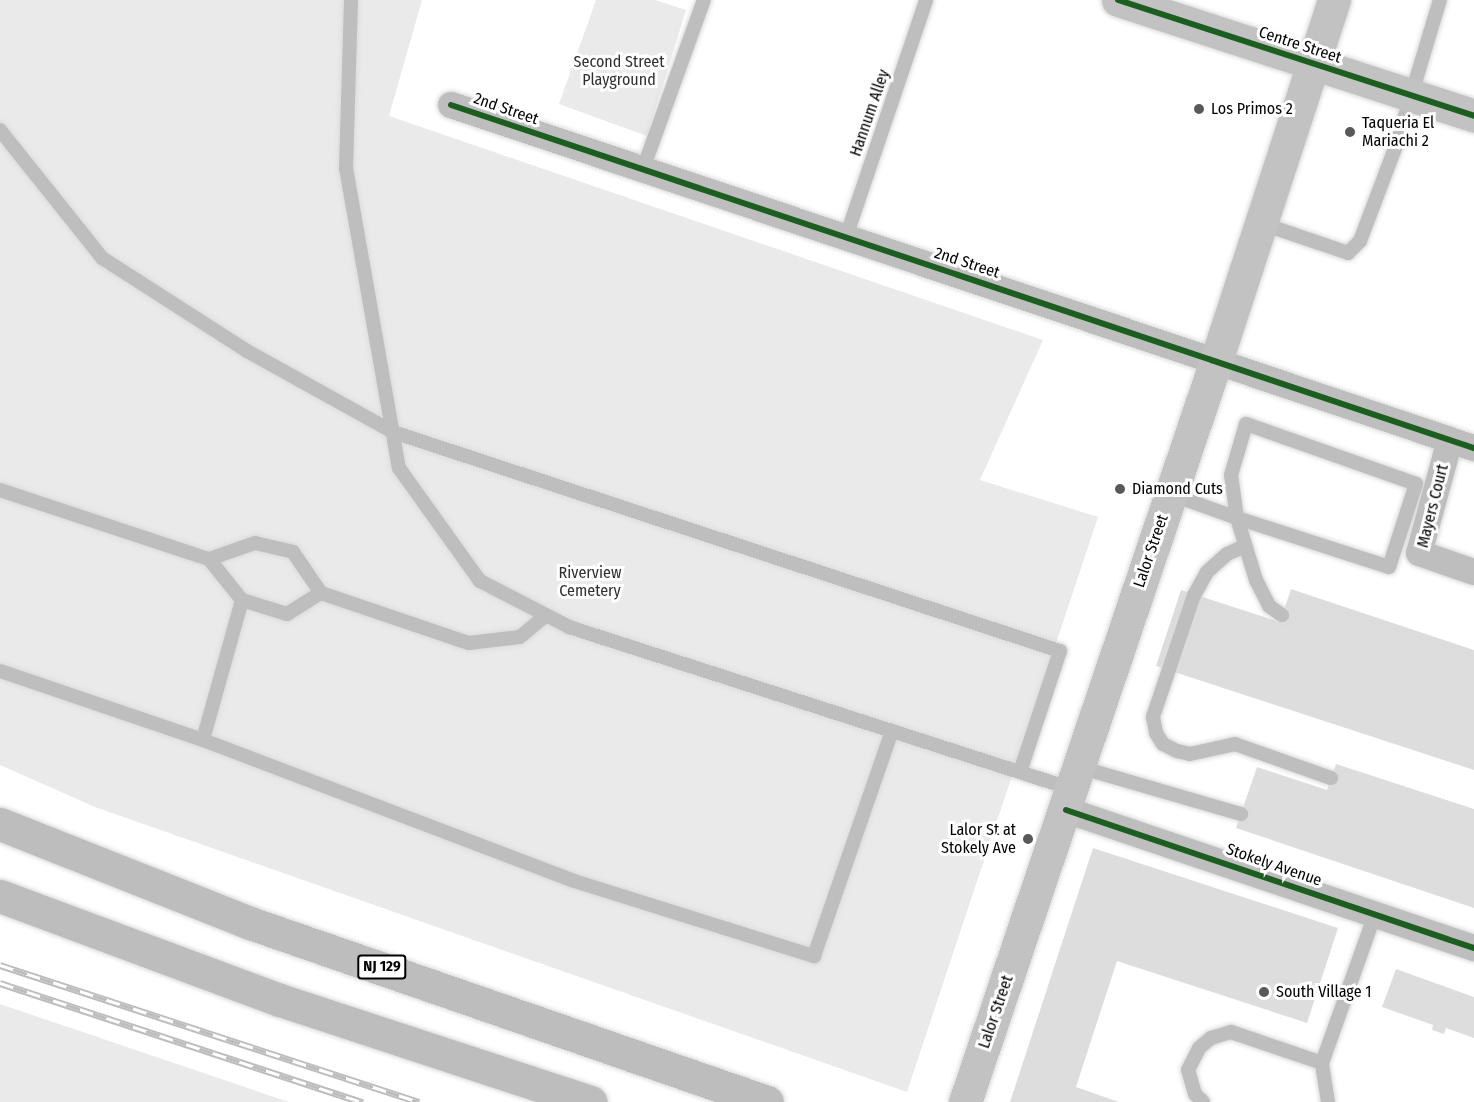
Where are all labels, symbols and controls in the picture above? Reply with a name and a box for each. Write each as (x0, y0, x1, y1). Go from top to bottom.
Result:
street label: Centre Street (1256, 23, 1344, 67)
park label: Second Street Playground (574, 52, 664, 90)
street label: Hannum Alley (846, 67, 894, 159)
street label: 2nd Street (471, 89, 541, 129)
place label: Los Primos 2 (1211, 99, 1293, 119)
marker: Los Primos 2 (1192, 102, 1206, 116)
place label: Taqueria El Mariachi 2 (1362, 113, 1434, 151)
marker: Taqueria El Mariachi 2 (1343, 125, 1357, 139)
street label: 2nd Street (932, 243, 1002, 283)
street label: Mayers Court (1413, 462, 1453, 550)
place label: Diamond Cuts (1132, 479, 1223, 499)
marker: Diamond Cuts (1113, 482, 1127, 496)
street label: Lalor Street (1130, 512, 1172, 590)
park label: Riverview Cemetery (559, 563, 621, 601)
place label: Lalor St at Stokely Ave (941, 820, 1016, 858)
marker: Lalor St at Stokely Ave (1021, 832, 1035, 846)
street label: Stokely Avenue (1224, 840, 1324, 890)
road number: NJ 129 (356, 955, 407, 979)
street label: Lalor Street (975, 973, 1017, 1051)
place label: South Village 1 (1276, 982, 1372, 1002)
marker: South Village 1 (1257, 985, 1271, 999)

